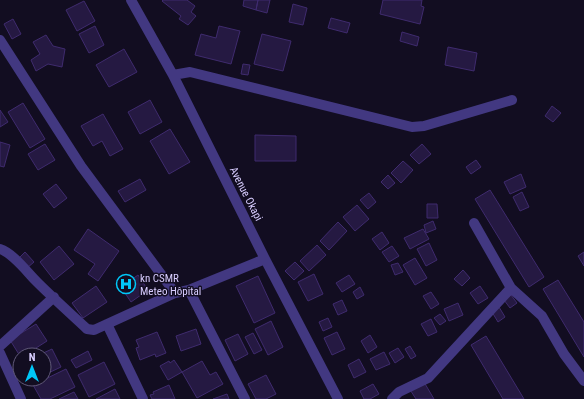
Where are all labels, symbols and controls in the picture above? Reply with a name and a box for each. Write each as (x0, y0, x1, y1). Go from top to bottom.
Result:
street label: Avenue Okapi (227, 165, 265, 223)
place label: kn CSMR Meteo Hôpital (140, 272, 201, 298)
hospital icon: kn CSMR Meteo Hôpital (115, 273, 137, 295)
north arrow (12, 347, 52, 387)
text: N (29, 351, 36, 364)

